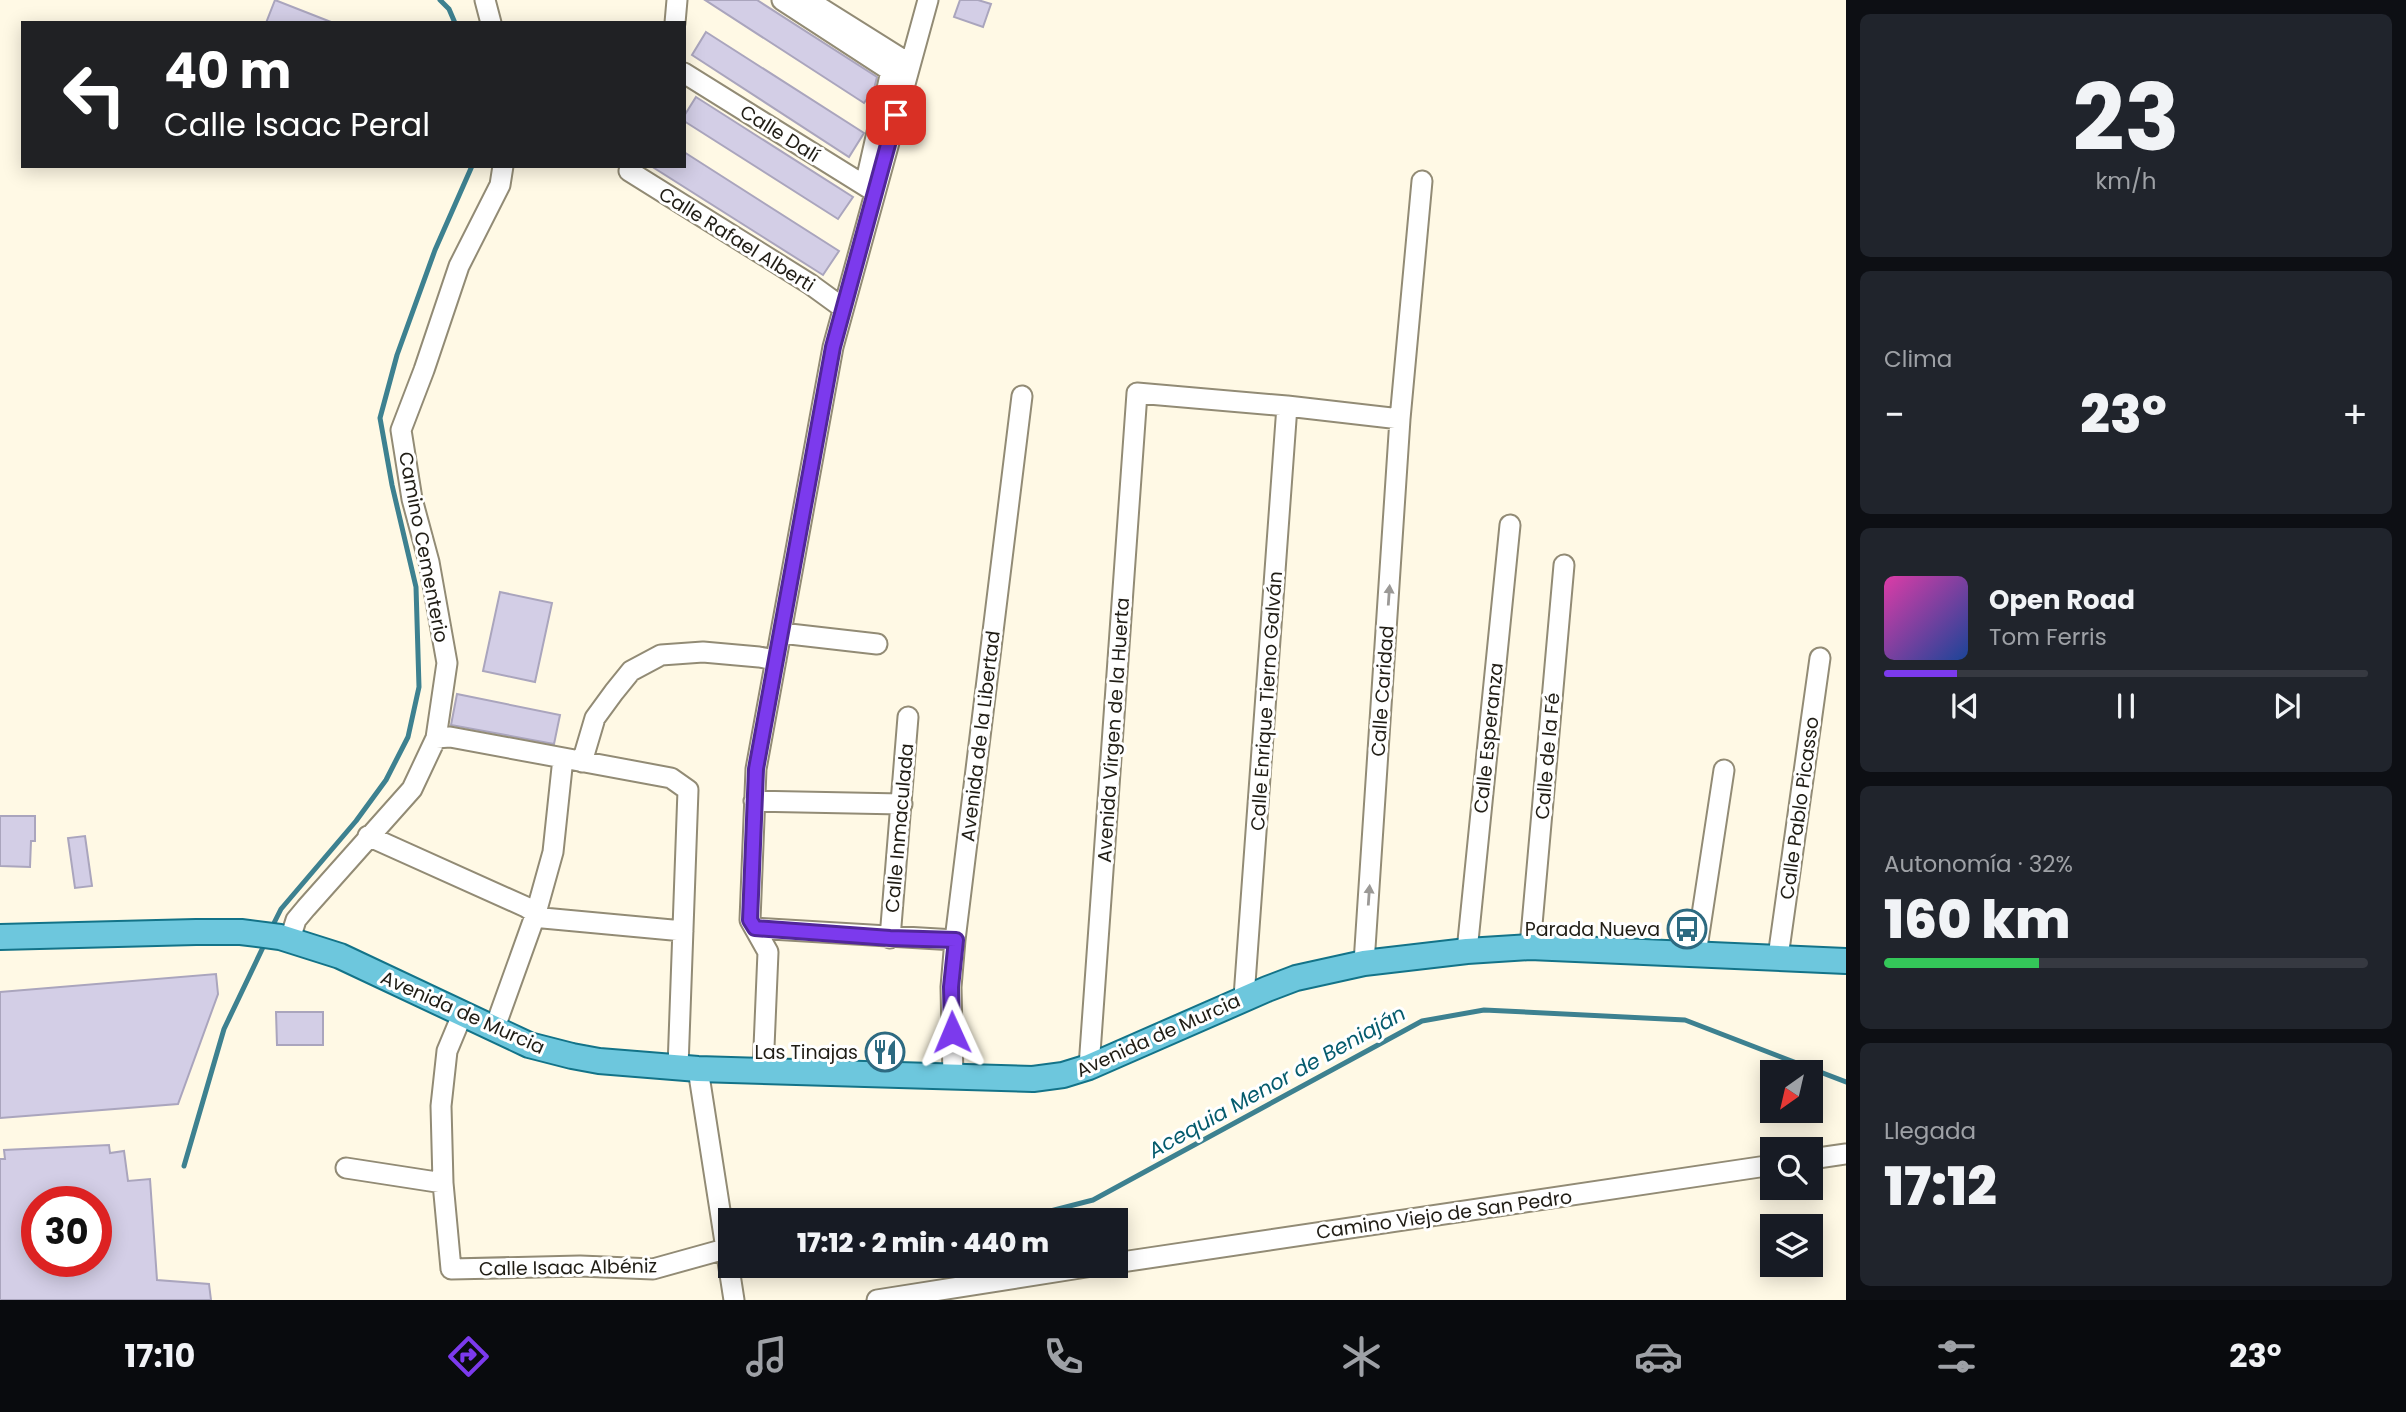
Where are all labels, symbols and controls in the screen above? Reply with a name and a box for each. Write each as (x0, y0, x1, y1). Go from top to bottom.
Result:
text: 40 m (164, 37, 291, 105)
icon: left (49, 49, 140, 140)
text: 23 (2072, 54, 2180, 182)
pin (866, 85, 926, 145)
icon: arrive (877, 96, 915, 134)
street label: Calle Dalí (735, 98, 825, 169)
text: Calle Isaac Peral (164, 102, 430, 147)
text: km/h (2095, 165, 2157, 197)
street label: Calle Rafael Alberti (653, 180, 820, 298)
text: Clima (1884, 343, 1952, 375)
text: 23° (2080, 378, 2167, 451)
text: − (1884, 388, 1905, 441)
text: + (2342, 388, 2368, 441)
street label: Camino Cementerio (392, 449, 455, 645)
street label: Calle Enrique Tierno Galván (1244, 570, 1289, 832)
text: Open Road (1989, 582, 2135, 618)
one-way arrow (1383, 583, 1394, 605)
street label: Avenida Virgen de la Huerta (1091, 597, 1136, 863)
text: Tom Ferris (1989, 621, 2107, 653)
street label: Calle Caridad (1364, 624, 1401, 758)
street label: Avenida de la Libertad (954, 629, 1007, 843)
street label: Calle Esperanza (1467, 661, 1510, 815)
icon: previous (1946, 687, 1984, 725)
icon: pause (2107, 687, 2145, 725)
icon: next (2268, 687, 2306, 725)
street label: Calle de la Fé (1528, 691, 1566, 821)
street label: Calle Pablo Picasso (1773, 715, 1826, 901)
street label: Calle Inmaculada (879, 742, 920, 914)
text: Autonomía · 32% (1884, 848, 2073, 880)
text: 160 km (1884, 883, 2070, 956)
one-way arrow (1363, 884, 1374, 906)
bus stop icon: Parada Nueva (1666, 908, 1708, 950)
place label: Parada Nueva (1525, 916, 1660, 943)
street label: Avenida de Murcia (376, 964, 549, 1061)
street label: Avenida de Murcia (1072, 987, 1245, 1084)
position arrow (915, 995, 989, 1069)
water label: Acequia Menor de Beniaján (1142, 999, 1411, 1165)
restaurant icon: Las Tinajas (864, 1031, 906, 1073)
place label: Las Tinajas (755, 1039, 858, 1066)
north arrow (1760, 1060, 1824, 1124)
map controls (1760, 1060, 1823, 1277)
text: Llegada (1884, 1115, 1976, 1147)
button: search (1760, 1137, 1823, 1200)
text: 17:12 (1884, 1150, 1997, 1223)
street label: Camino Viejo de San Pedro (1314, 1183, 1574, 1246)
speed limit sign: 30 (21, 1186, 112, 1277)
button: layers (1760, 1214, 1823, 1277)
text: 17:12 · 2 min · 440 m (797, 1225, 1049, 1261)
street label: Calle Isaac Albéniz (479, 1252, 657, 1283)
icon: directions (444, 1332, 493, 1381)
icon: music (742, 1332, 791, 1381)
icon: phone (1039, 1332, 1088, 1381)
icon: climate (1337, 1332, 1386, 1381)
icon: car (1634, 1332, 1683, 1381)
icon: filters (1932, 1332, 1981, 1381)
text: 17:10 (124, 1333, 195, 1378)
text: 23° (2229, 1333, 2282, 1378)

